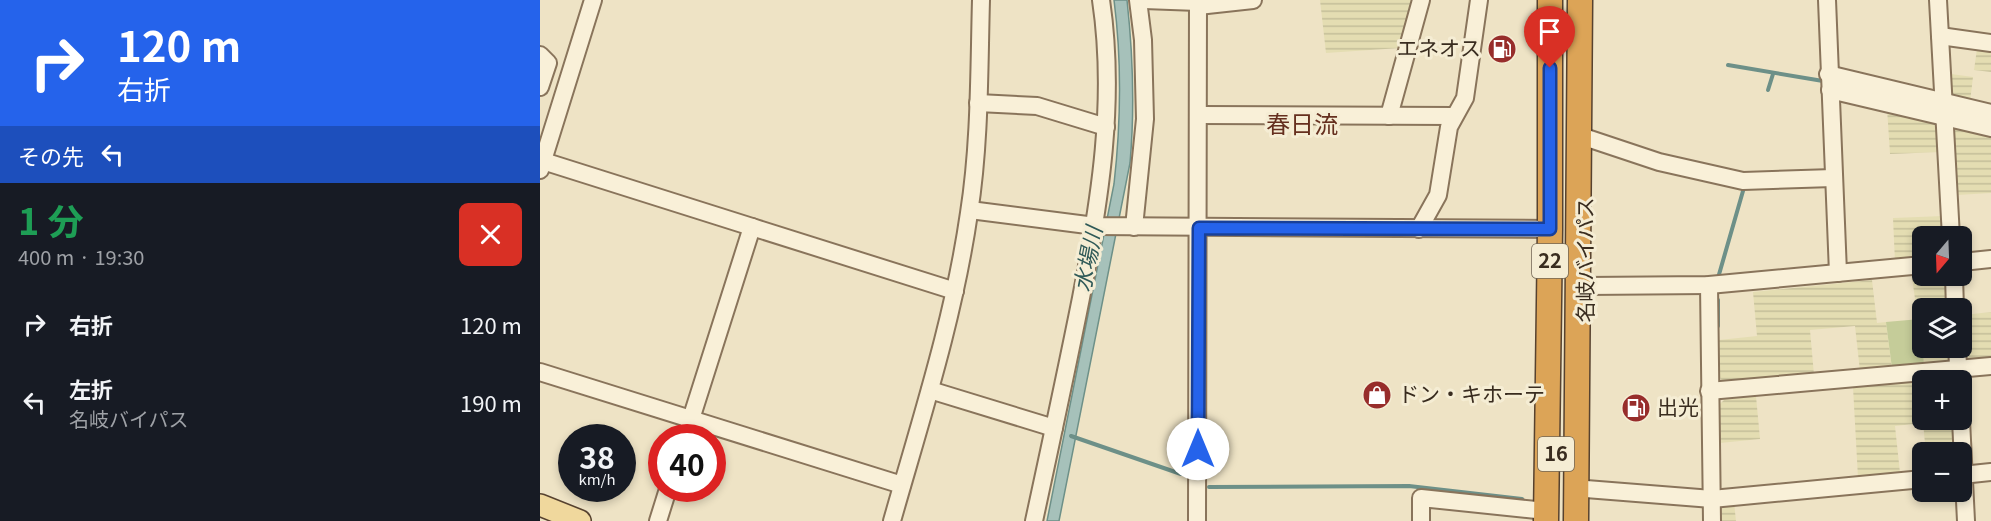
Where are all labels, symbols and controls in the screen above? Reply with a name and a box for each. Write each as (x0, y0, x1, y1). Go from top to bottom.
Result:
pin (1524, 6, 1575, 68)
text: 120 m (117, 13, 241, 74)
icon: arrive (1533, 15, 1566, 48)
icon: right (18, 24, 96, 102)
place label: エネオス (1397, 32, 1481, 62)
fuel station icon: エネオス (1486, 33, 1518, 65)
text: 右折 (117, 69, 171, 108)
district label: 春日流 (1266, 105, 1338, 140)
icon: left (96, 138, 129, 171)
text: その先 (18, 139, 84, 171)
text: 1 分 (18, 193, 83, 245)
street label: 名岐バイパス (1569, 197, 1599, 323)
button: close (459, 203, 522, 266)
water label: 水場川 (1064, 221, 1108, 294)
north arrow (1912, 226, 1972, 286)
map controls (1912, 226, 1972, 502)
text: 400 m · 19:30 (18, 242, 144, 271)
road number: 22 (1532, 244, 1568, 278)
button: layers (1912, 298, 1972, 358)
icon: right (18, 308, 51, 341)
text: 右折 (69, 308, 113, 340)
text: 120 m (460, 308, 522, 340)
button: + (1912, 370, 1972, 430)
text: 左折 (69, 372, 113, 404)
place label: ドン・キホーテ (1398, 378, 1545, 408)
shop icon: ドン・キホーテ (1361, 379, 1393, 411)
icon: left (18, 386, 51, 419)
text: 190 m (460, 386, 522, 418)
place label: 出光 (1657, 391, 1699, 421)
fuel station icon: 出光 (1620, 392, 1652, 424)
text: 名岐バイパス (69, 404, 189, 433)
position arrow (1166, 417, 1230, 481)
speed limit sign: 40 (648, 424, 726, 502)
text: 38 (579, 434, 615, 478)
road number: 16 (1538, 437, 1574, 471)
button: − (1912, 442, 1972, 502)
text: km/h (578, 468, 616, 489)

